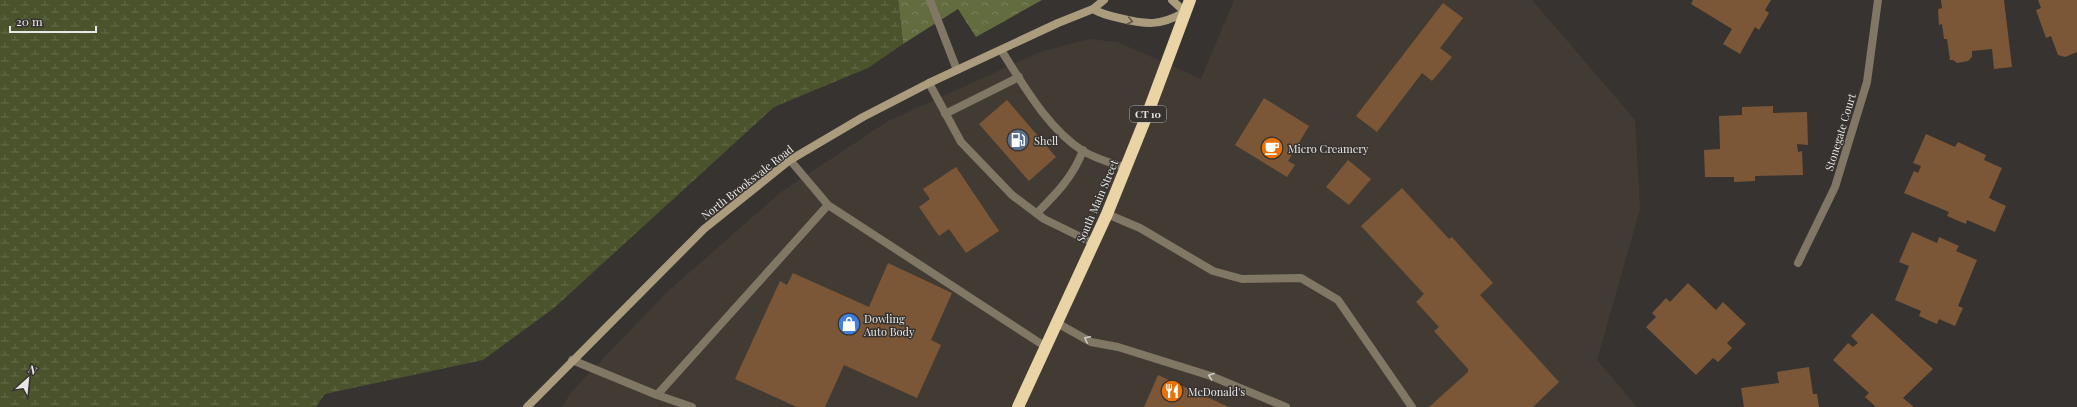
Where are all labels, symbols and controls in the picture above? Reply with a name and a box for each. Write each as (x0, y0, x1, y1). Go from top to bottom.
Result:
scale bar (10, 8, 96, 34)
text: 20 m (16, 13, 43, 29)
one-way arrow (1127, 16, 1133, 24)
street label: Stonegate Court (1821, 91, 1859, 173)
road number: CT 10 (1130, 106, 1166, 122)
fuel station icon: Shell (1005, 127, 1031, 153)
place label: Shell (1034, 133, 1058, 148)
cafe icon: Micro Creamery (1259, 135, 1285, 161)
street label: North Brooksvale Road (698, 141, 797, 223)
place label: Micro Creamery (1288, 141, 1369, 156)
street label: South Main Street (1073, 157, 1121, 245)
shop icon: Dowling Auto Body (836, 311, 862, 337)
place label: Dowling Auto Body (863, 311, 915, 339)
one-way arrow (1084, 336, 1091, 344)
north arrow (8, 359, 48, 399)
text: N (26, 361, 40, 378)
one-way arrow (1208, 373, 1215, 381)
restaurant icon: McDonald's (1159, 378, 1185, 404)
place label: McDonald's (1188, 384, 1245, 399)

